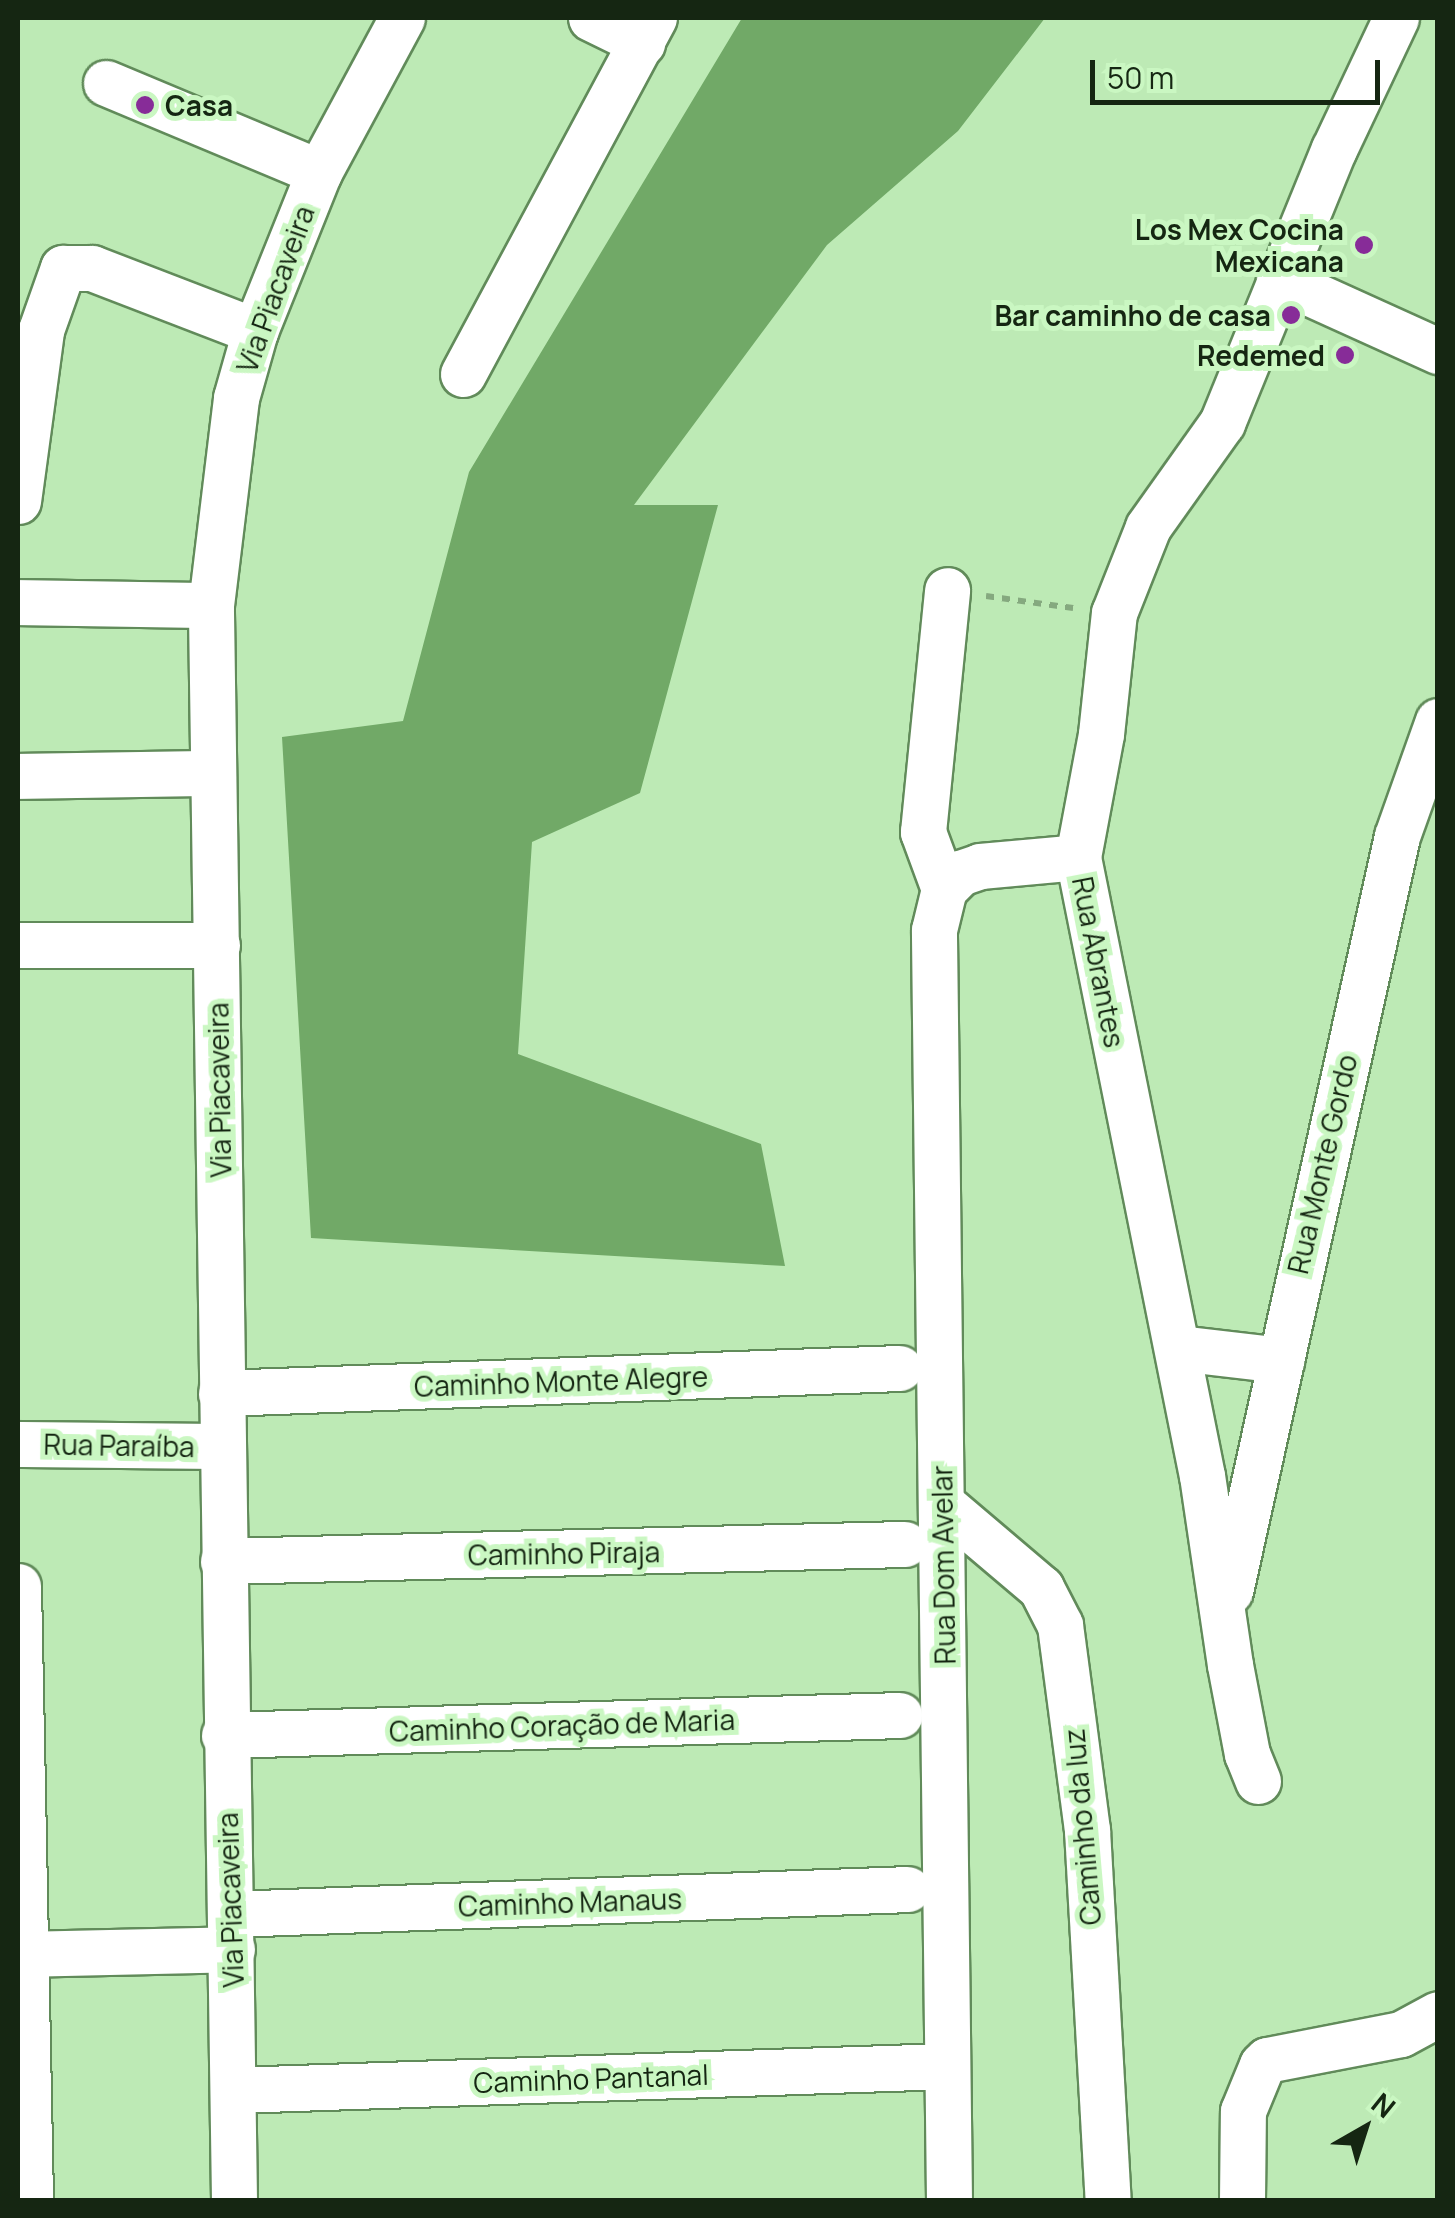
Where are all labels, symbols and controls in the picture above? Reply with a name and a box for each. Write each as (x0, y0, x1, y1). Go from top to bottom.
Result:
scale bar (1095, 40, 1385, 102)
text: 50 m (1107, 57, 1174, 98)
place label: Casa (165, 88, 233, 122)
marker: Casa (134, 94, 156, 116)
street label: Via Piacaveira (229, 201, 321, 377)
place label: Los Mex Cocina Mexicana (1135, 212, 1344, 278)
marker: Los Mex Cocina Mexicana (1353, 234, 1375, 256)
place label: Bar caminho de casa (994, 298, 1271, 332)
marker: Bar caminho de casa (1280, 304, 1302, 326)
place label: Redemed (1197, 338, 1325, 372)
marker: Redemed (1334, 344, 1356, 366)
street label: Rua Abrantes (1066, 874, 1132, 1050)
street label: Via Piacaveira (201, 1002, 237, 1178)
street label: Rua Monte Gordo (1280, 1051, 1364, 1277)
street label: Caminho Monte Alegre (413, 1359, 709, 1403)
street label: Rua Paraíba (43, 1427, 195, 1463)
street label: Rua Dom Avelar (924, 1465, 962, 1665)
street label: Caminho Piraja (468, 1535, 660, 1571)
street label: Caminho Coração de Maria (389, 1702, 735, 1748)
street label: Caminho da luz (1057, 1727, 1107, 1927)
street label: Via Piacaveira (210, 1812, 250, 1988)
street label: Caminho Manaus (458, 1881, 682, 1923)
street label: Caminho Pantanal (473, 2057, 709, 2099)
north arrow (1315, 2078, 1415, 2178)
text: N (1364, 2084, 1404, 2126)

